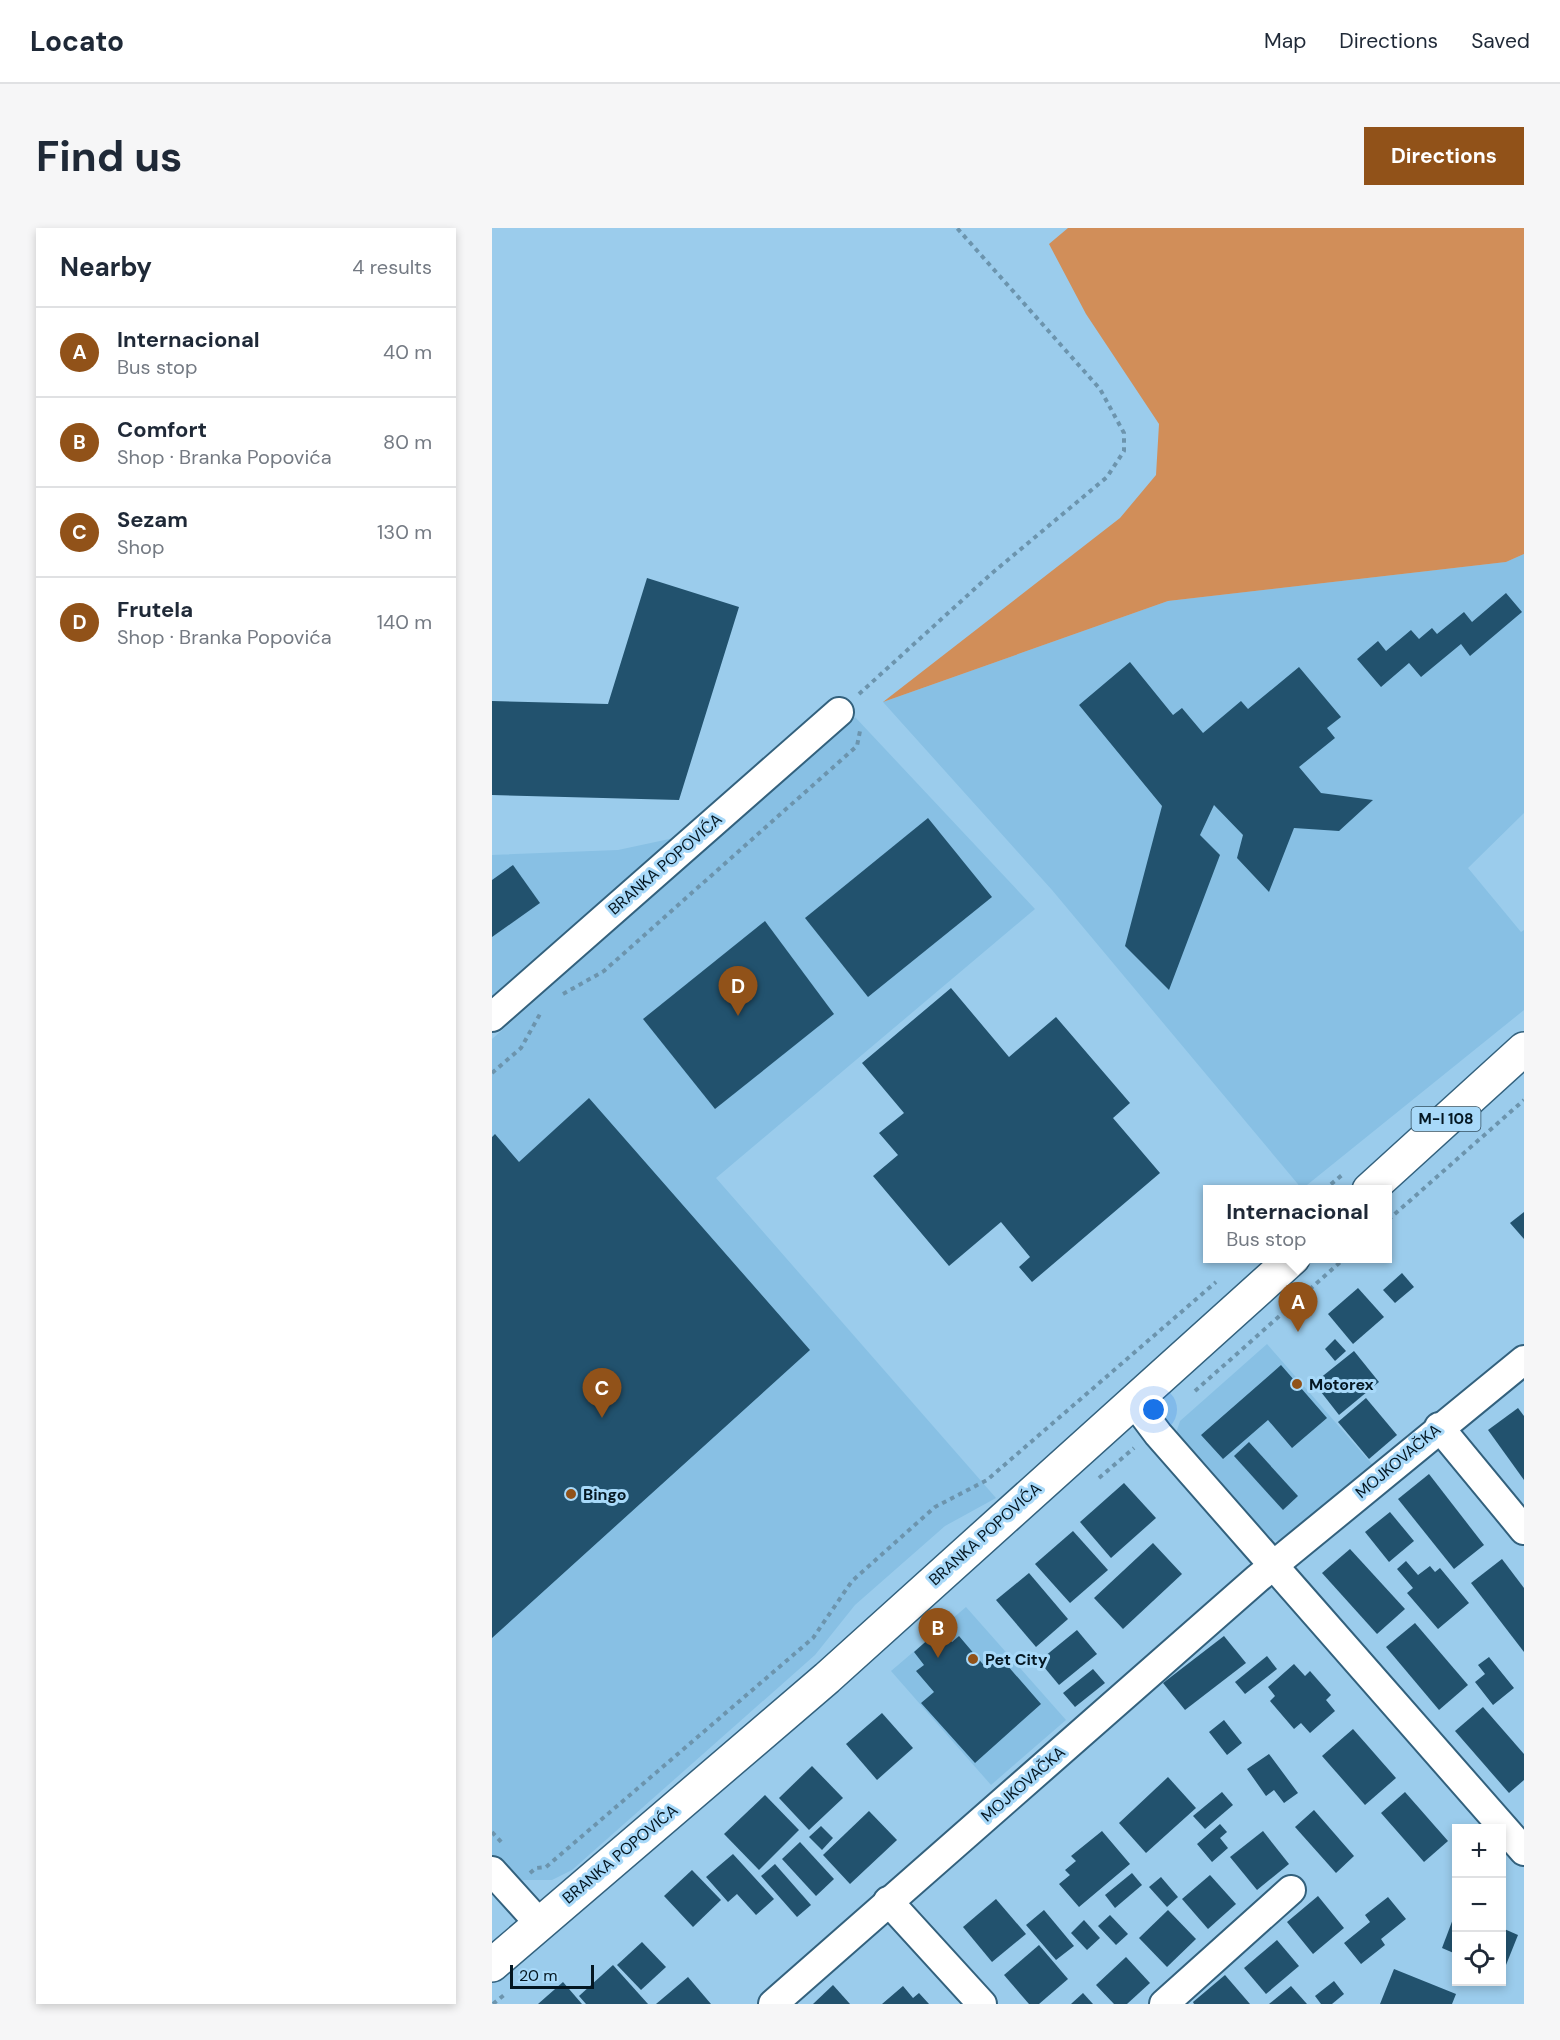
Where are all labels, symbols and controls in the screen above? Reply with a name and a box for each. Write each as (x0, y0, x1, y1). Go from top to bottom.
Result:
text: Locato (30, 23, 124, 60)
text: Map (1264, 27, 1306, 55)
text: Directions (1339, 27, 1438, 55)
text: Saved (1471, 27, 1530, 55)
button: Directions (1364, 127, 1524, 185)
text: Find us (36, 129, 182, 184)
text: Nearby (60, 250, 152, 284)
text: 4 results (352, 254, 432, 280)
text: Internacional (117, 325, 260, 354)
text: A (72, 339, 87, 365)
text: 40 m (383, 339, 432, 365)
text: Bus stop (117, 354, 197, 380)
text: Comfort (117, 415, 207, 444)
text: B (73, 429, 86, 455)
text: 80 m (383, 429, 432, 455)
text: Shop · Branka Popovića (117, 444, 332, 470)
text: Sezam (117, 505, 188, 534)
text: C (72, 519, 87, 545)
text: 130 m (377, 519, 432, 545)
text: Shop (117, 534, 164, 560)
text: Frutela (117, 595, 193, 624)
text: D (72, 609, 87, 635)
text: 140 m (377, 609, 432, 635)
text: Shop · Branka Popovića (117, 624, 332, 650)
street label: BRANKA POPOVIĆA (604, 809, 727, 919)
pin: D (718, 966, 758, 1016)
road number: M-I 108 (1412, 1107, 1480, 1131)
popup (1203, 1185, 1392, 1263)
text: Internacional (1226, 1197, 1369, 1226)
text: Bus stop (1226, 1226, 1307, 1252)
pin: A (1278, 1282, 1318, 1332)
pin: C (582, 1368, 622, 1418)
place label: Motorex (1309, 1374, 1374, 1395)
marker: Motorex (1290, 1377, 1304, 1391)
your location (1139, 1395, 1168, 1424)
street label: MOJKOVAČKA (1351, 1419, 1445, 1503)
street label: BRANKA POPOVIĆA (924, 1478, 1046, 1590)
place label: Bingo (583, 1484, 626, 1505)
marker: Bingo (564, 1487, 578, 1501)
pin: B (918, 1608, 958, 1658)
place label: Pet City (985, 1649, 1048, 1670)
marker: Pet City (966, 1652, 980, 1666)
street label: MOJKOVAČKA (976, 1741, 1070, 1826)
street label: BRANKA POPOVIĆA (558, 1799, 682, 1908)
map controls (1452, 1824, 1506, 1986)
button: + (1452, 1824, 1506, 1878)
button: − (1452, 1878, 1506, 1932)
button: locate (1452, 1932, 1506, 1986)
scale bar (510, 1962, 594, 1990)
text: 20 m (519, 1965, 558, 1986)

